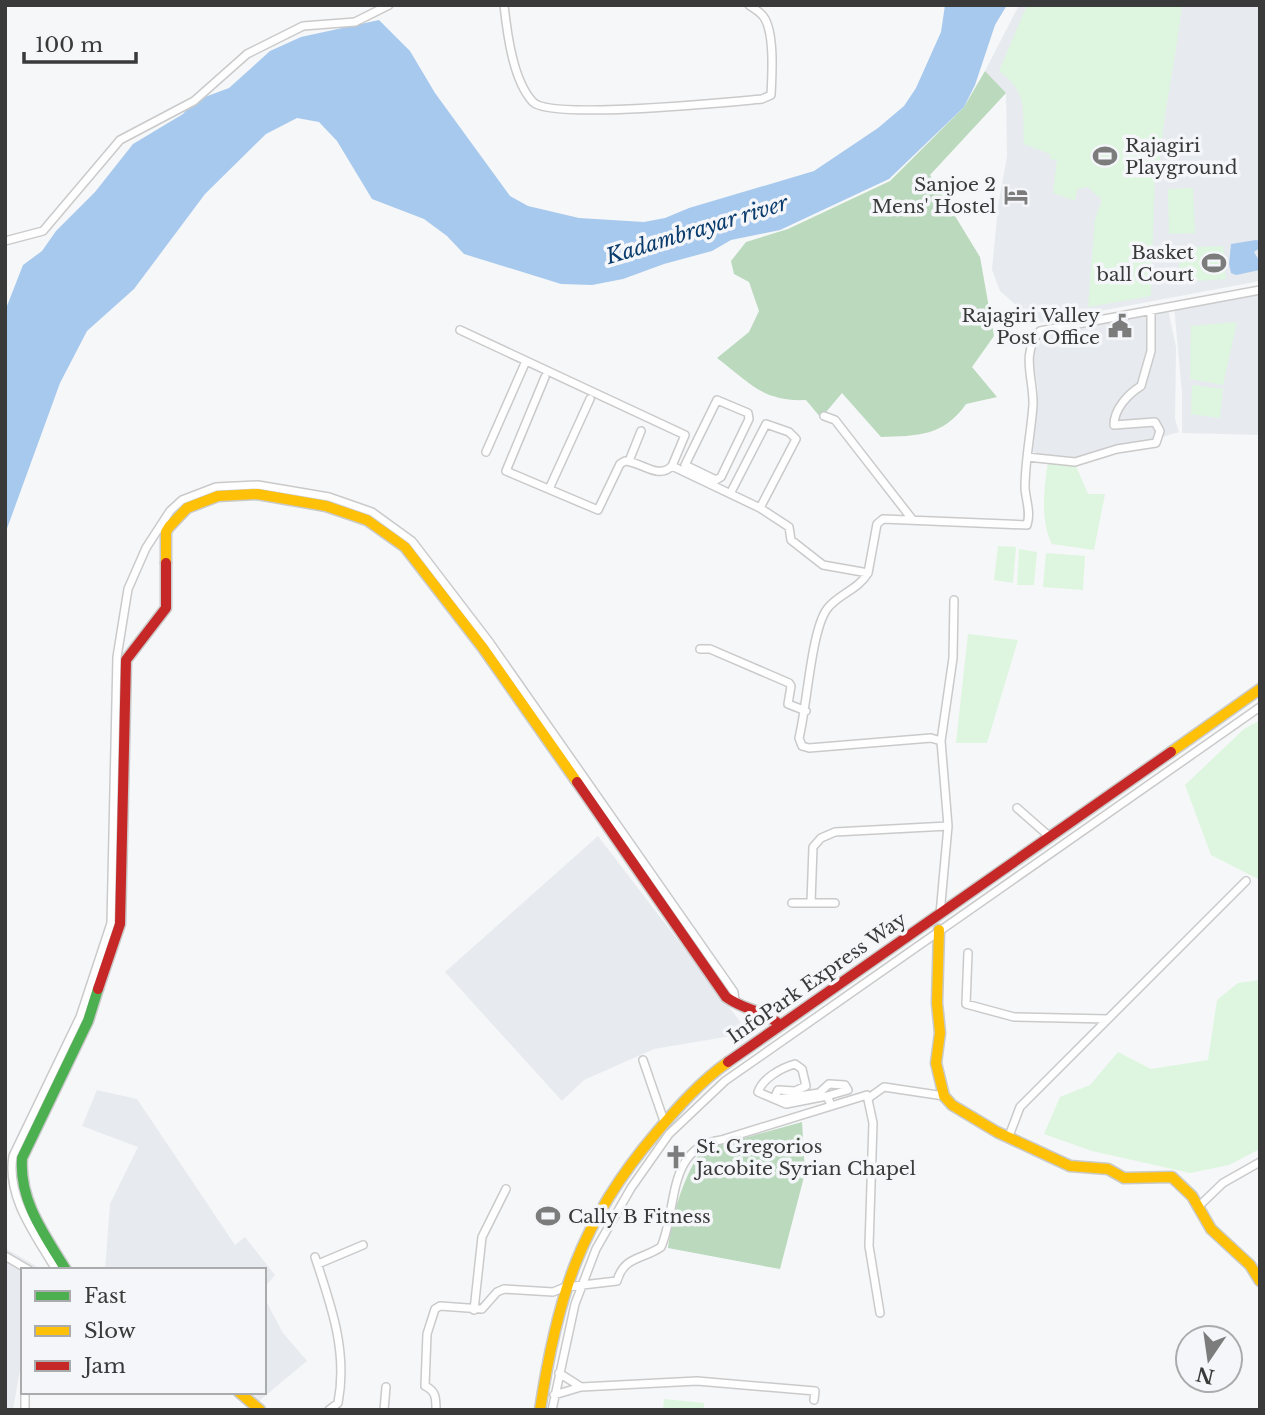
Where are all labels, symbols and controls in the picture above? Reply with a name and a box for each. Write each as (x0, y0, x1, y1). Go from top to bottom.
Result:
scale bar (24, 21, 136, 65)
text: 100 m (35, 32, 103, 58)
place label: Rajagiri Playground (1125, 134, 1238, 179)
sports icon: Rajagiri Playground (1091, 142, 1119, 170)
place label: Sanjoe 2 Mens' Hostel (872, 173, 996, 218)
hotel icon: Sanjoe 2 Mens' Hostel (1002, 181, 1030, 209)
water label: Kadambrayar river (602, 190, 793, 270)
place label: Basket ball Court (1096, 241, 1195, 286)
sports icon: Basket ball Court (1200, 249, 1228, 277)
place label: Rajagiri Valley Post Office (961, 304, 1100, 349)
public building icon: Rajagiri Valley Post Office (1106, 312, 1134, 340)
street label: InfoPark Express Way (723, 908, 911, 1048)
place label: St. Gregorios Jacobite Syrian Chapel (693, 1135, 916, 1180)
church icon: St. Gregorios Jacobite Syrian Chapel (662, 1143, 690, 1171)
sports icon: Cally B Fitness (534, 1202, 562, 1230)
place label: Cally B Fitness (568, 1205, 711, 1228)
legend (21, 1268, 266, 1394)
text: Fast (84, 1283, 126, 1309)
text: Slow (84, 1318, 136, 1344)
north arrow (1174, 1324, 1244, 1394)
text: Jam (81, 1353, 126, 1379)
text: N (1194, 1362, 1217, 1388)

